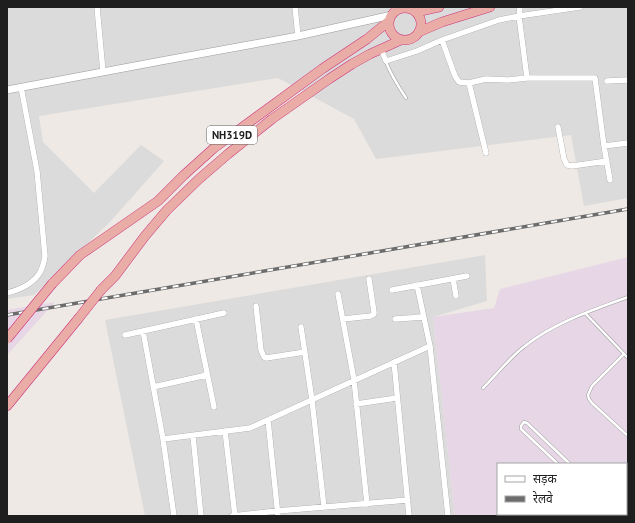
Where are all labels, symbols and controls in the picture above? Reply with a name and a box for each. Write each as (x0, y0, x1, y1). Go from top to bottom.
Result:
road number: NH319D (207, 126, 257, 144)
legend (497, 463, 627, 515)
text: सड़क (533, 471, 558, 486)
text: रेलवे (533, 491, 553, 506)

